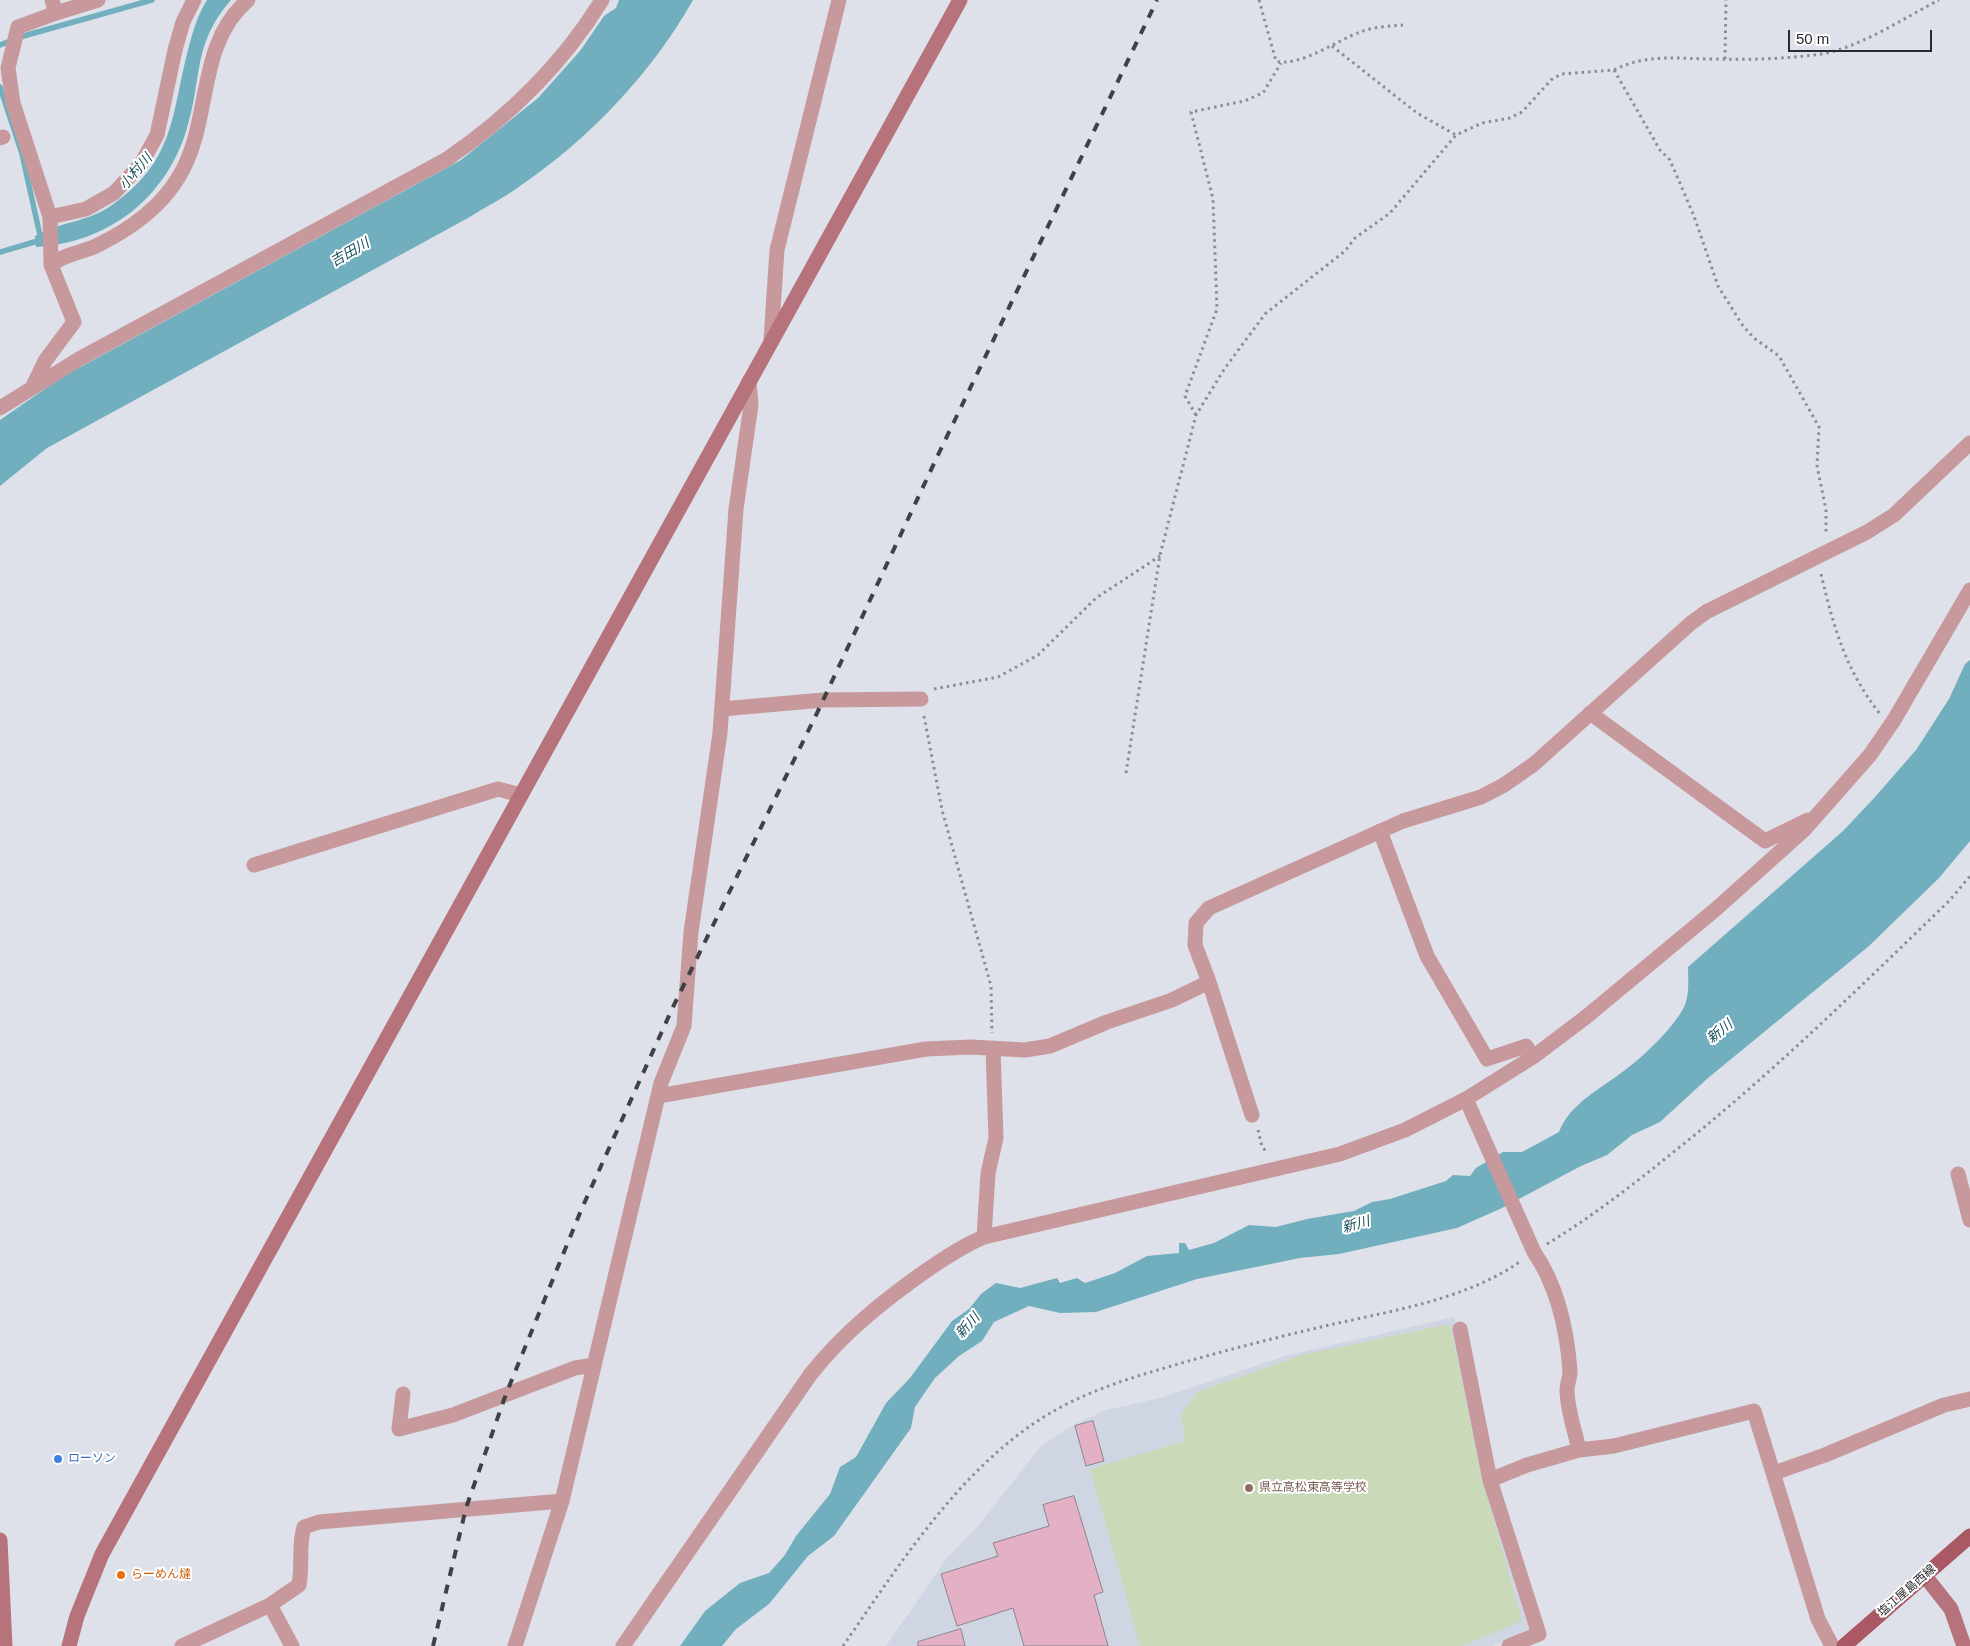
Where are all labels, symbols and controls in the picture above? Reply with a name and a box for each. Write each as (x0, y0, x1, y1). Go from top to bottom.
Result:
scale bar (1790, 20, 1934, 52)
text: 50 m (1796, 30, 1829, 47)
water label: 小村川 (116, 151, 156, 193)
water label: 吉田川 (328, 235, 372, 271)
water label: 新川 (1704, 1017, 1736, 1047)
water label: 新川 (1340, 1213, 1372, 1237)
water label: 新川 (952, 1310, 984, 1342)
place label: ローソン (68, 1452, 116, 1466)
marker: ローソン (52, 1453, 64, 1465)
place label: 県立高松東高等学校 (1259, 1481, 1367, 1495)
marker: 県立高松東高等学校 (1243, 1482, 1255, 1494)
street label: 塩江屋島西線 (1875, 1562, 1939, 1620)
place label: らーめん燵 (131, 1568, 191, 1582)
marker: らーめん燵 (115, 1569, 127, 1581)

